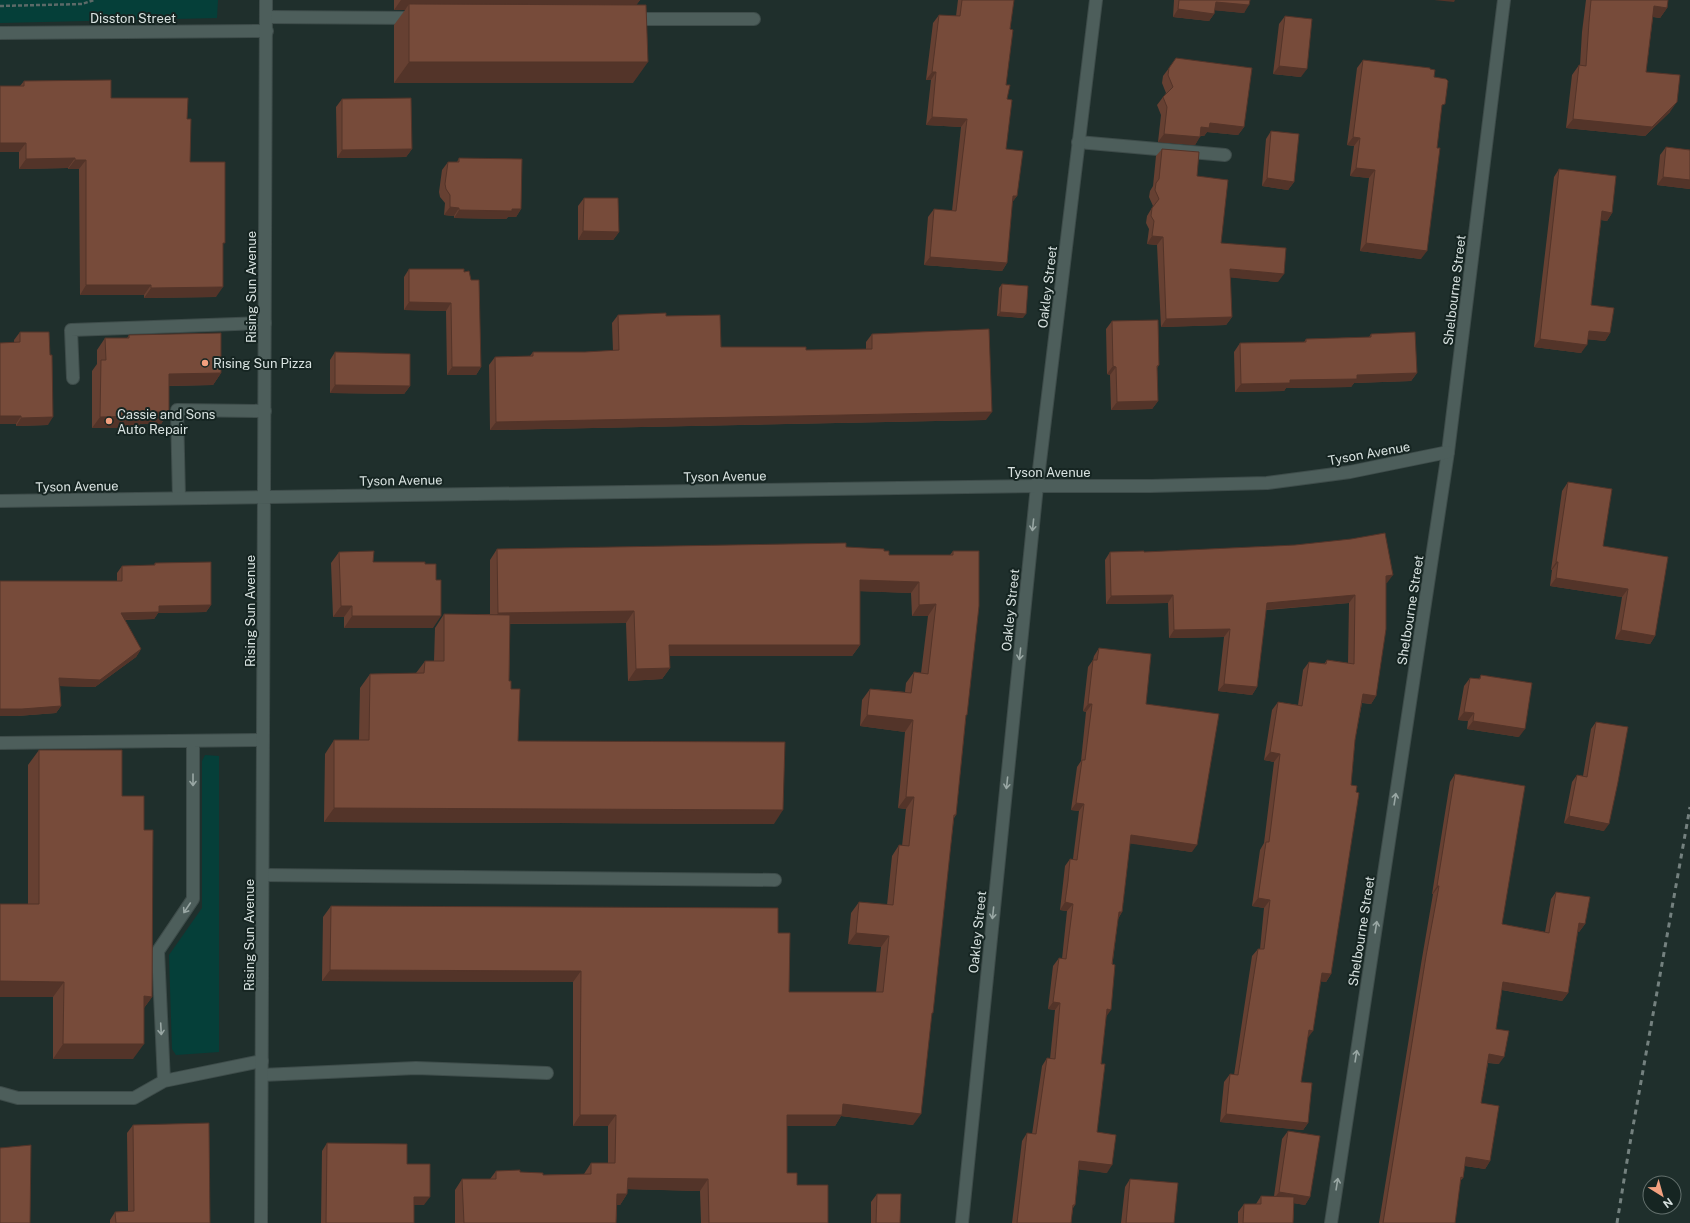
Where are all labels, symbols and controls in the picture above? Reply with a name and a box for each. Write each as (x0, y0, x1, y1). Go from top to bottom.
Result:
street label: Disston Street (90, 11, 176, 26)
street label: Rising Sun Avenue (244, 231, 259, 343)
street label: Shelbourne Street (1440, 234, 1469, 346)
street label: Oakley Street (1035, 245, 1060, 329)
place label: Rising Sun Pizza (213, 356, 312, 371)
marker: Rising Sun Pizza (200, 358, 210, 368)
place label: Cassie and Sons Auto Repair (117, 407, 215, 437)
marker: Cassie and Sons Auto Repair (104, 416, 114, 426)
street label: Tyson Avenue (1327, 439, 1411, 468)
street label: Tyson Avenue (1007, 465, 1091, 480)
street label: Tyson Avenue (683, 468, 767, 485)
street label: Tyson Avenue (359, 472, 443, 489)
street label: Tyson Avenue (35, 478, 119, 495)
one-way arrow (1029, 518, 1037, 531)
street label: Shelbourne Street (1394, 554, 1427, 666)
street label: Rising Sun Avenue (243, 555, 258, 667)
street label: Oakley Street (999, 568, 1022, 652)
one-way arrow (1016, 647, 1023, 660)
one-way arrow (189, 773, 197, 786)
one-way arrow (1003, 776, 1010, 789)
one-way arrow (1391, 793, 1399, 806)
street label: Shelbourne Street (1345, 875, 1378, 987)
street label: Rising Sun Avenue (242, 879, 257, 991)
street label: Oakley Street (966, 890, 989, 974)
one-way arrow (183, 902, 191, 913)
one-way arrow (990, 906, 997, 919)
one-way arrow (1372, 921, 1380, 934)
one-way arrow (157, 1022, 165, 1035)
one-way arrow (1352, 1050, 1360, 1063)
north arrow (1642, 1175, 1682, 1215)
one-way arrow (1333, 1178, 1341, 1191)
text: N (1661, 1196, 1675, 1210)

